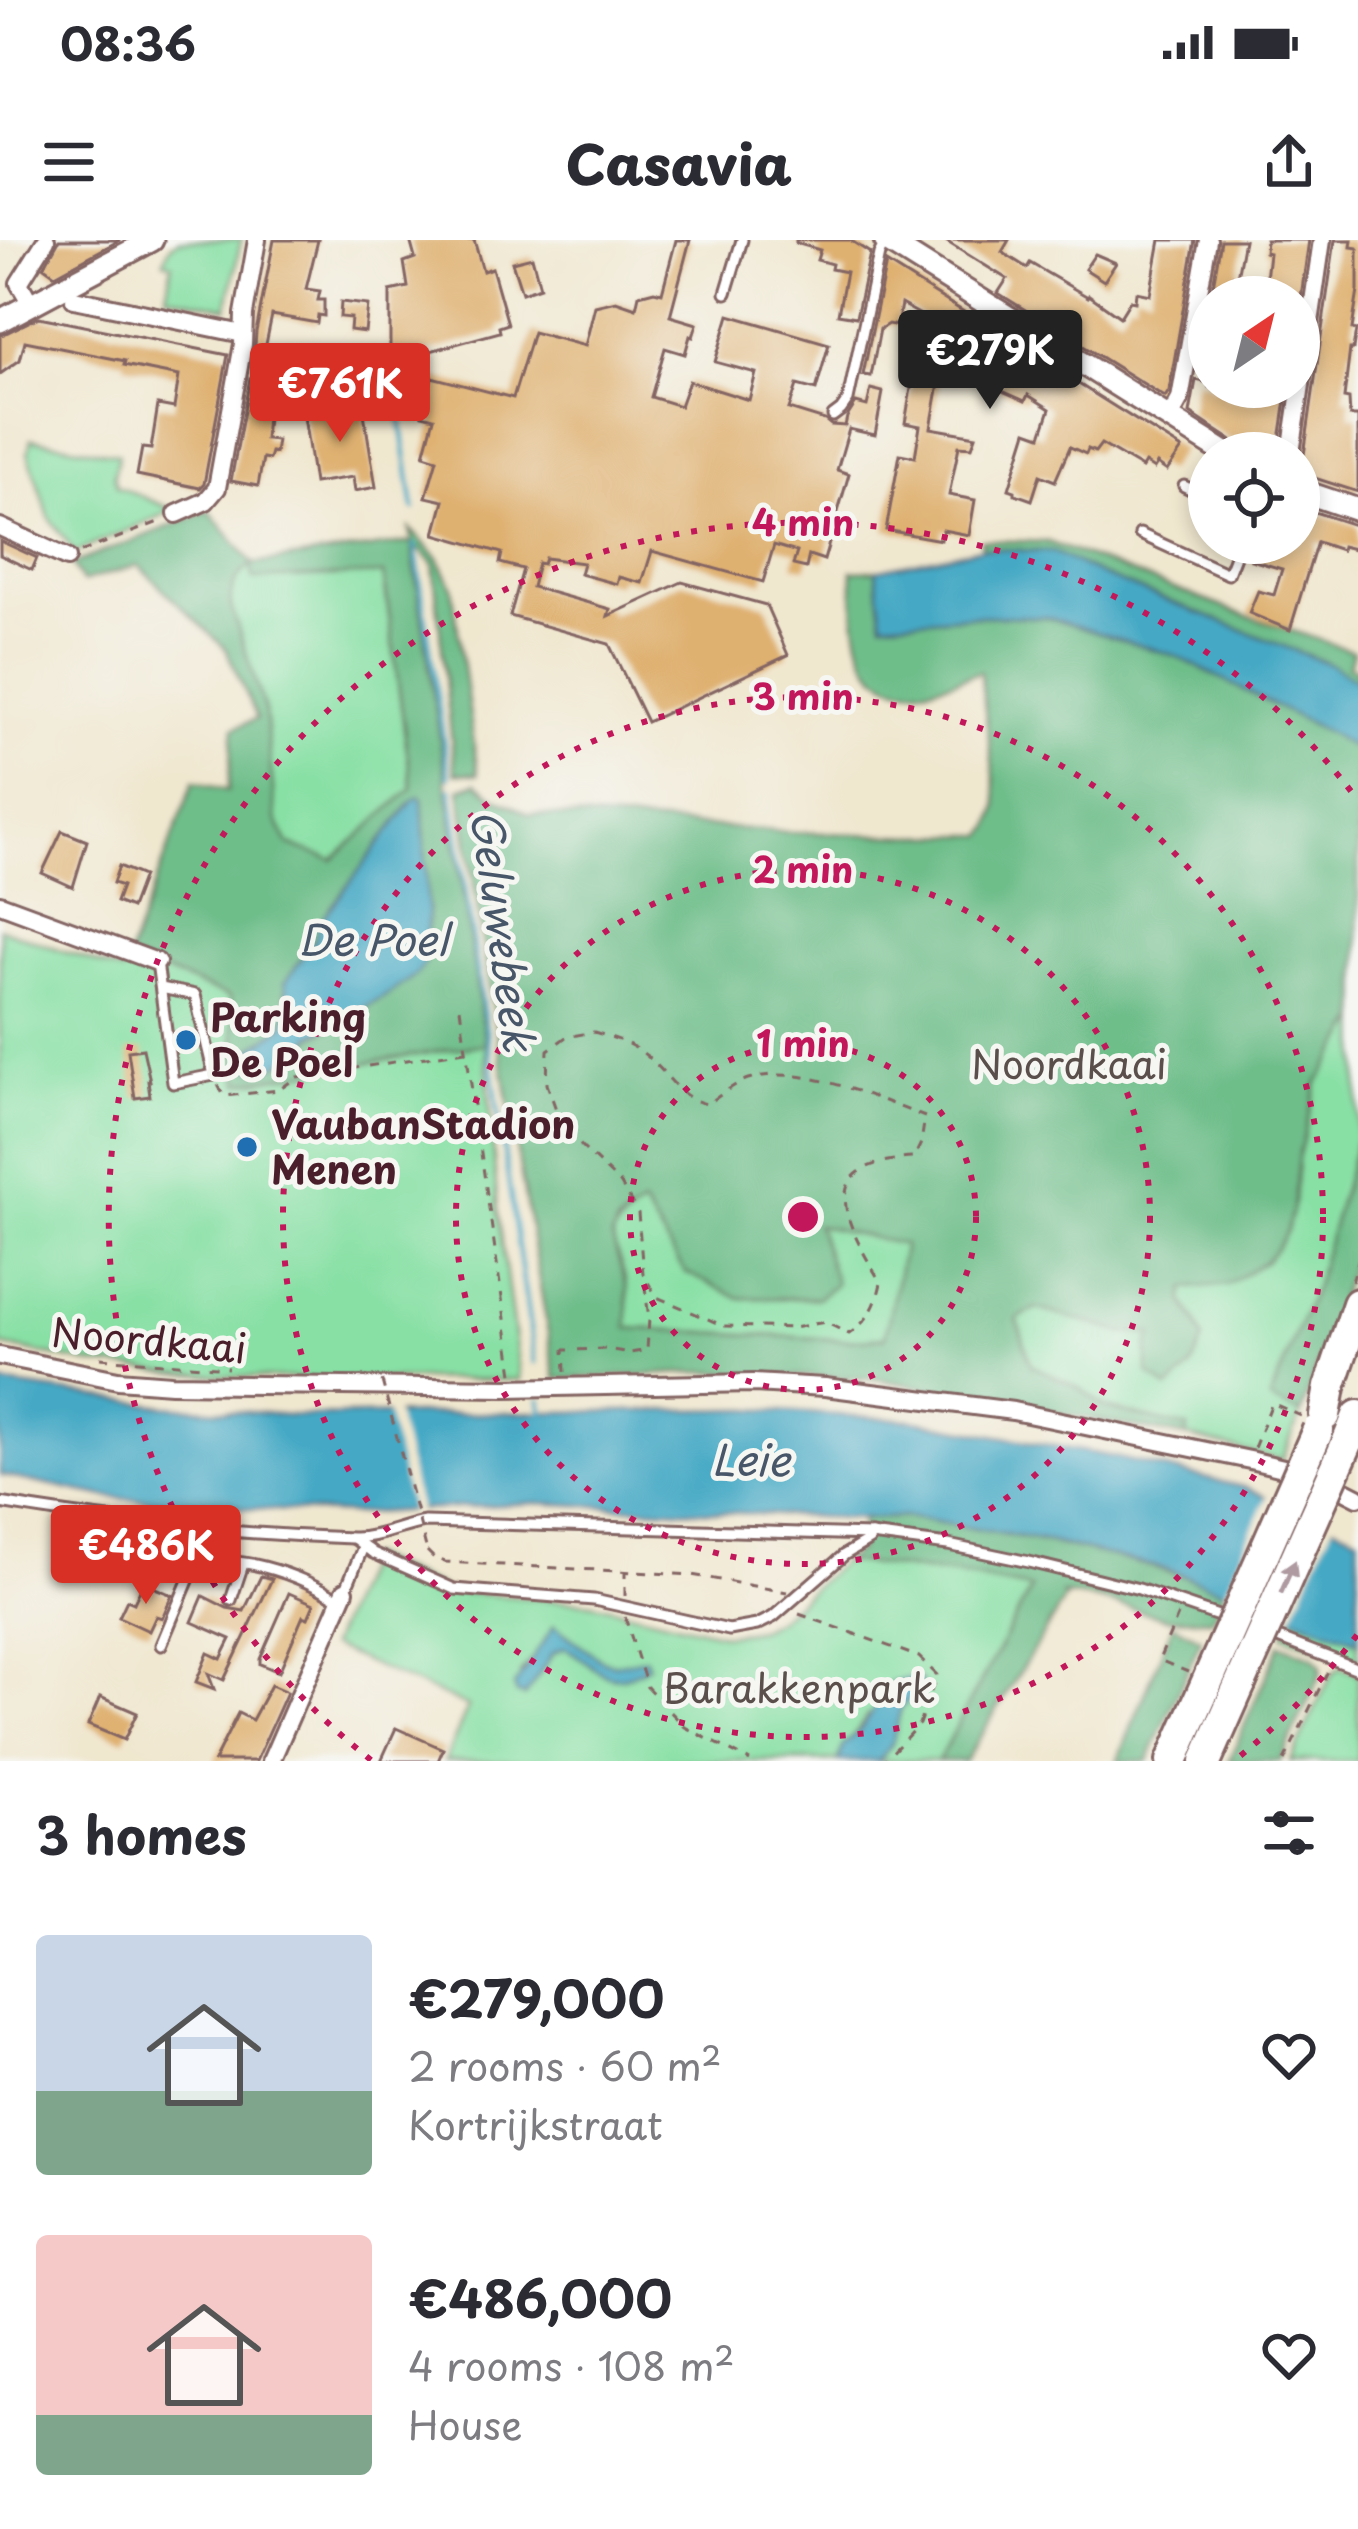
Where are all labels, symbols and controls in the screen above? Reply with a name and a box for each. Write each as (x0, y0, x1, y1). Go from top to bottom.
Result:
text: 08:36 (60, 8, 196, 76)
text: Casavia (566, 122, 792, 203)
icon: menu (36, 129, 102, 195)
icon: share (1256, 129, 1322, 195)
north arrow (1188, 276, 1320, 408)
map controls (1188, 276, 1320, 564)
pin: €279K (906, 310, 1074, 412)
text: €279K (925, 319, 1055, 378)
pin: €761K (256, 343, 424, 445)
text: €761K (277, 352, 403, 411)
button: locate (1188, 432, 1320, 564)
text: 4 min (752, 494, 854, 548)
text: 3 min (752, 668, 854, 722)
water label: Geluwebeek (456, 805, 553, 1057)
text: 2 min (753, 841, 853, 895)
water label: De Poel (298, 907, 454, 970)
place label: Parking De Poel (210, 986, 366, 1090)
text: 1 min (756, 1015, 850, 1069)
marker: Parking De Poel (173, 1027, 199, 1053)
park label: Noordkaai (971, 1033, 1167, 1092)
place label: VaubanStadion Menen (271, 1093, 575, 1197)
marker: VaubanStadion Menen (234, 1134, 260, 1160)
centre of rings (782, 1196, 824, 1238)
street label: Noordkaai (49, 1301, 249, 1376)
water label: Leie (711, 1427, 793, 1490)
pin: €486K (62, 1505, 230, 1607)
text: €486K (78, 1514, 214, 1573)
one-way arrow (1278, 1559, 1298, 1594)
park label: Barakkenpark (663, 1657, 935, 1716)
text: 3 homes (36, 1795, 247, 1872)
icon: filters (1256, 1800, 1322, 1866)
text: €279,000 (408, 1958, 664, 2035)
icon: home (132, 1983, 276, 2127)
icon: heart (1256, 2022, 1322, 2088)
text: 2 rooms · 60 m² (408, 2035, 722, 2094)
text: Kortrijkstraat (408, 2094, 663, 2153)
text: €486,000 (408, 2258, 672, 2335)
icon: home (132, 2283, 276, 2427)
icon: heart (1256, 2322, 1322, 2388)
text: 4 rooms · 108 m² (408, 2335, 735, 2394)
text: House (408, 2394, 522, 2453)

